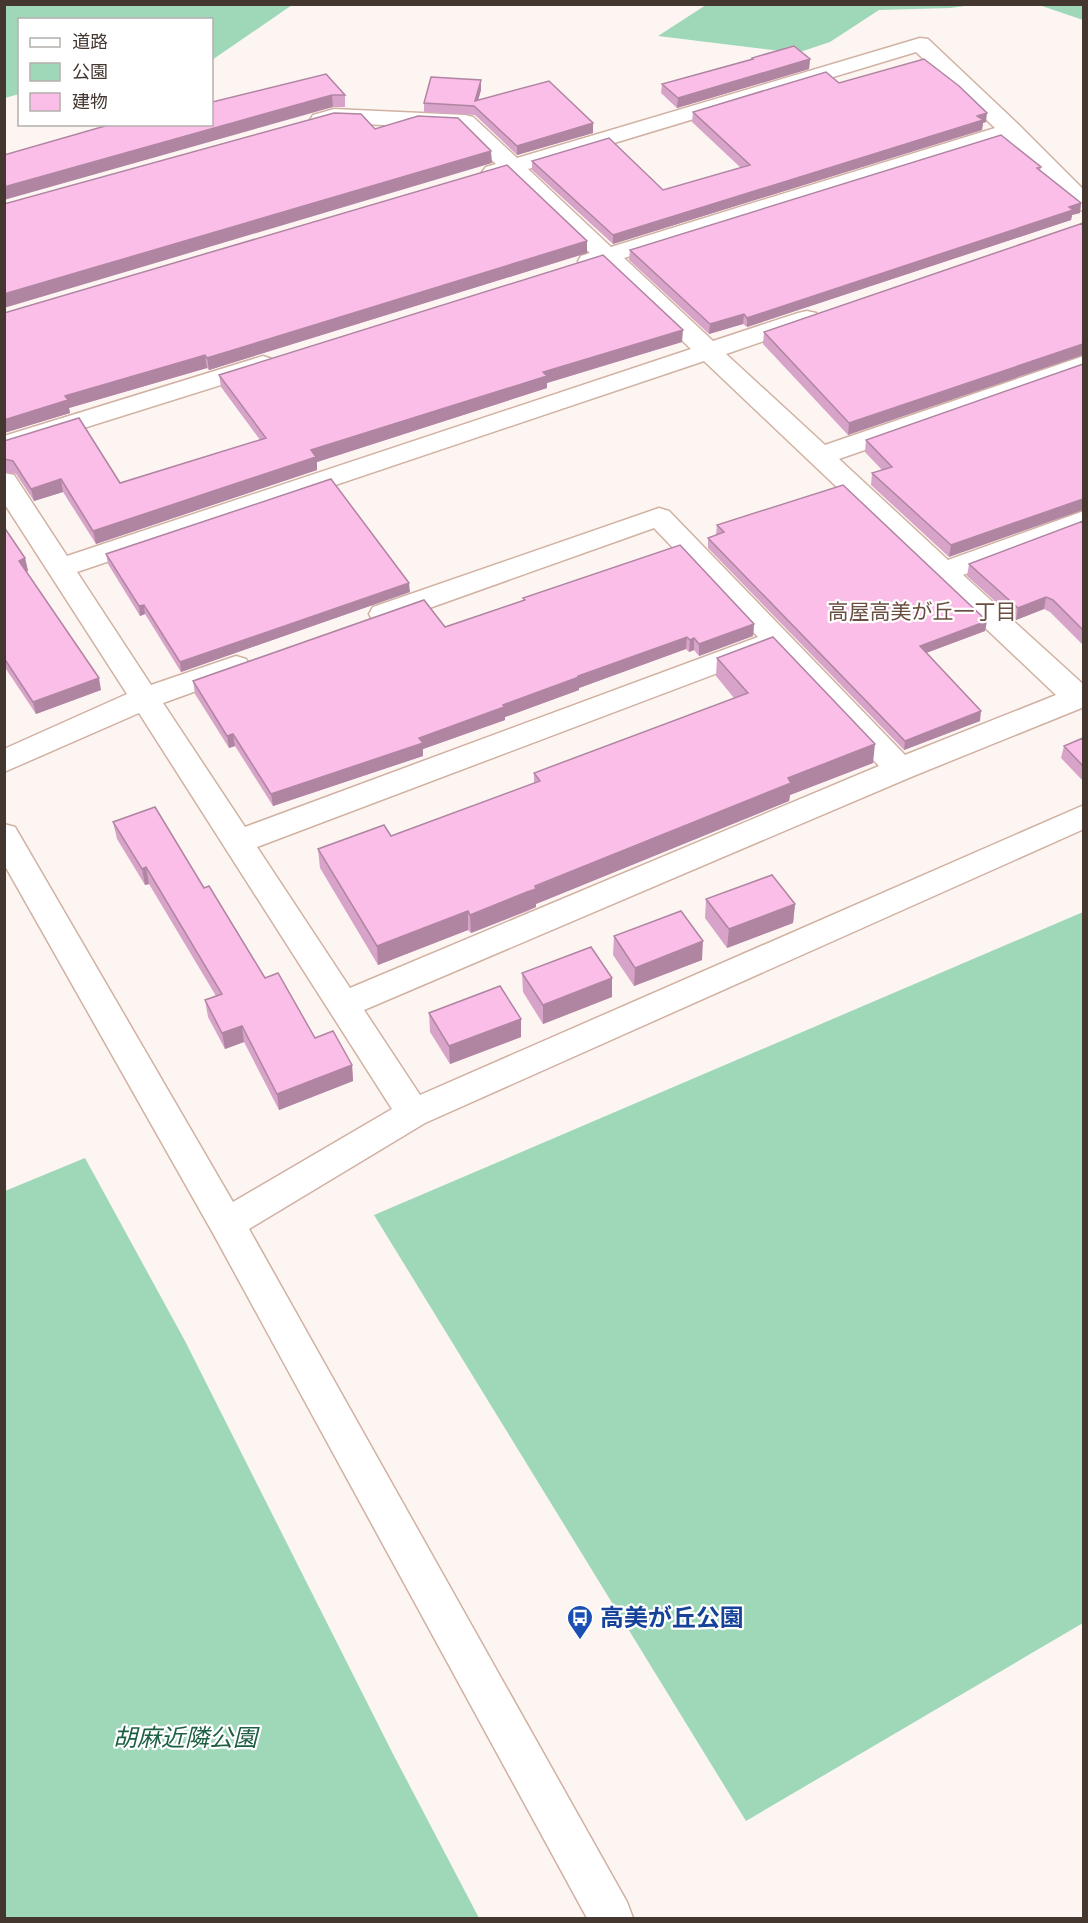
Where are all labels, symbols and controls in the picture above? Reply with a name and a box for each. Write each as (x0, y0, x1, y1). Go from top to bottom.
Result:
legend (18, 18, 213, 126)
text: 道路 (72, 31, 108, 52)
text: 公園 (72, 61, 108, 82)
text: 建物 (72, 91, 108, 112)
district label: 高屋高美が丘一丁目 (828, 600, 1017, 624)
bus stop icon: 高美が丘公園 (565, 1603, 595, 1641)
place label: 高美が丘公園 (600, 1604, 744, 1632)
park label: 胡麻近隣公園 (113, 1724, 260, 1752)

